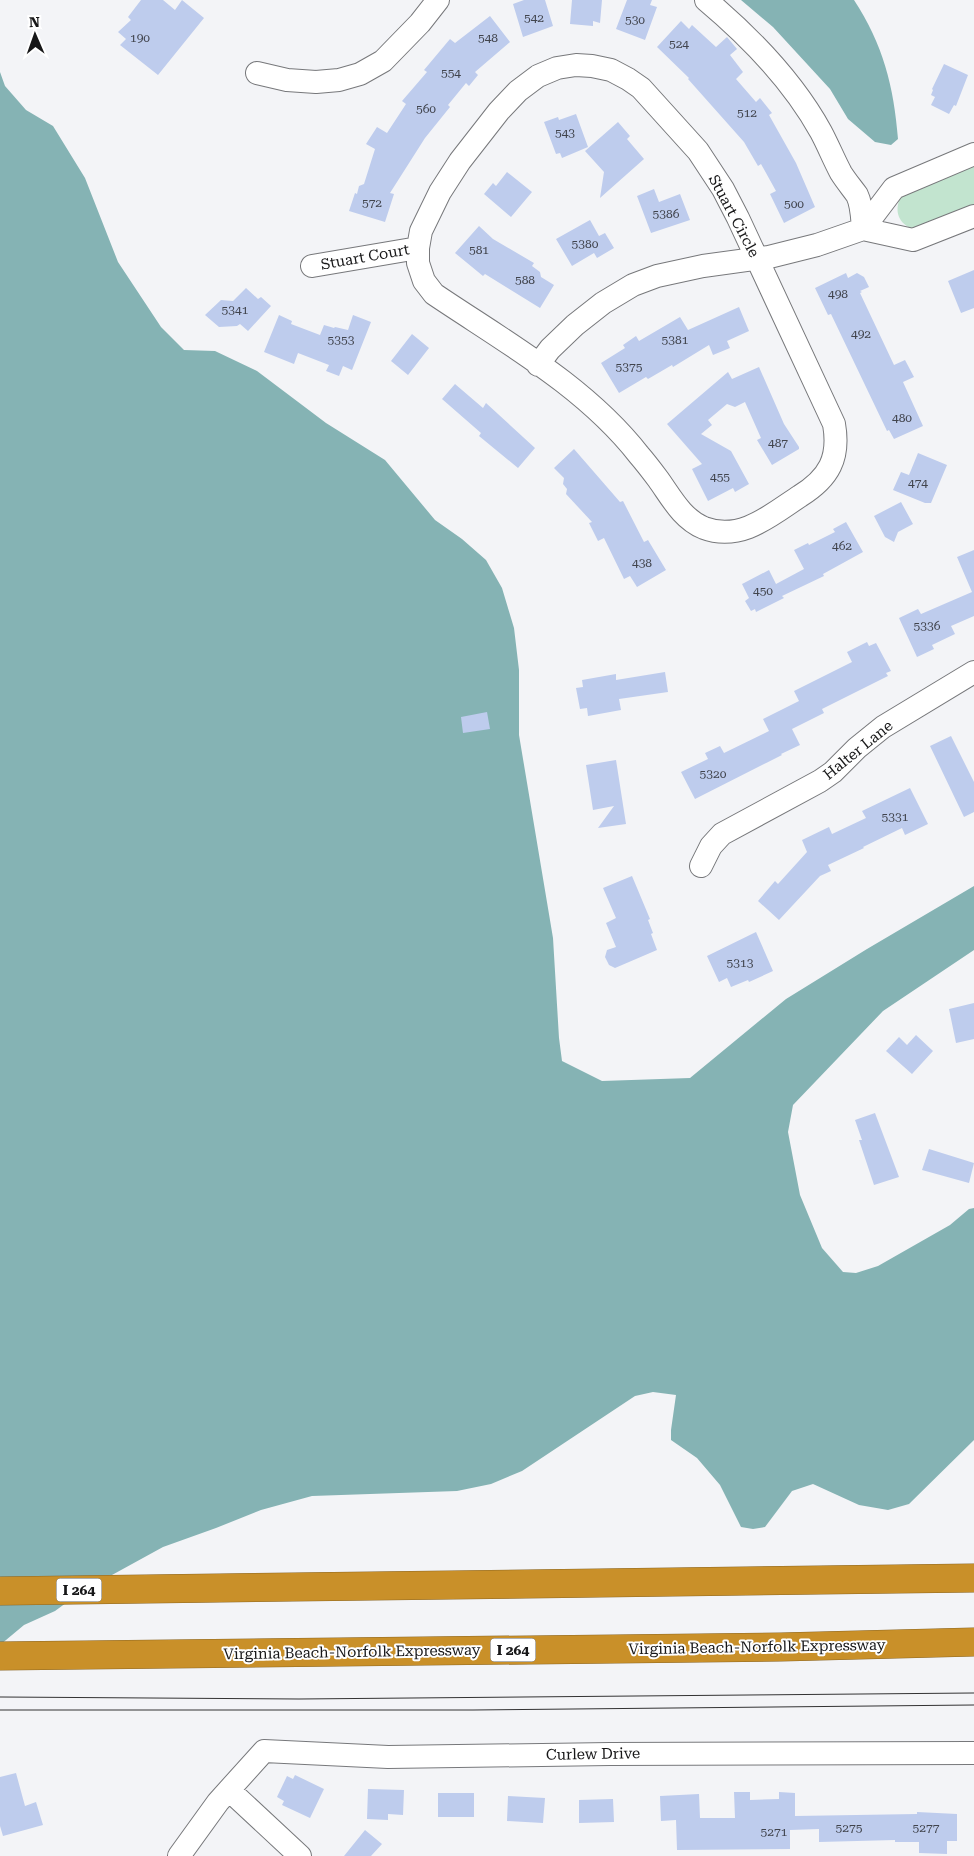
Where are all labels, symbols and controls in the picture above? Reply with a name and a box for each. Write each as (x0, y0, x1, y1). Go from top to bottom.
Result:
north arrow (10, 10, 60, 60)
house number: 542 (524, 11, 544, 25)
house number: 530 (625, 13, 645, 27)
text: N (29, 14, 40, 30)
house number: 190 (130, 31, 150, 45)
house number: 548 (478, 31, 498, 45)
house number: 524 (669, 37, 689, 51)
house number: 554 (441, 66, 461, 80)
house number: 560 (416, 102, 436, 116)
house number: 512 (737, 106, 757, 120)
house number: 543 (555, 126, 575, 140)
street label: Stuart Circle (705, 172, 763, 260)
house number: 572 (362, 196, 382, 210)
house number: 500 (784, 197, 804, 211)
house number: 5386 (653, 207, 680, 221)
house number: 5380 (572, 237, 599, 251)
street label: Stuart Court (319, 240, 411, 274)
house number: 581 (469, 243, 489, 257)
house number: 588 (515, 273, 535, 287)
house number: 498 (828, 287, 848, 301)
house number: 5341 (222, 303, 249, 317)
house number: 492 (851, 327, 871, 341)
house number: 5353 (328, 333, 355, 347)
house number: 5381 (662, 333, 689, 347)
house number: 5375 (616, 360, 643, 374)
house number: 480 (892, 411, 912, 425)
house number: 487 (768, 436, 788, 450)
house number: 455 (710, 470, 730, 484)
house number: 474 (908, 476, 928, 490)
house number: 462 (832, 539, 852, 553)
house number: 438 (632, 556, 652, 570)
house number: 450 (753, 584, 773, 598)
house number: 5336 (914, 619, 941, 633)
street label: Halter Lane (820, 717, 896, 783)
house number: 5320 (700, 767, 727, 781)
house number: 5331 (882, 810, 909, 824)
house number: 5313 (727, 956, 754, 970)
road number: I 264 (56, 1578, 102, 1602)
street label: Virginia Beach-Norfolk Expressway (628, 1636, 886, 1658)
road number: I 264 (490, 1638, 536, 1662)
street label: Virginia Beach-Norfolk Expressway (223, 1641, 481, 1663)
street label: Curlew Drive (546, 1744, 640, 1764)
house number: 5275 (836, 1821, 863, 1835)
house number: 5277 (913, 1821, 940, 1835)
house number: 5271 (761, 1825, 788, 1839)

